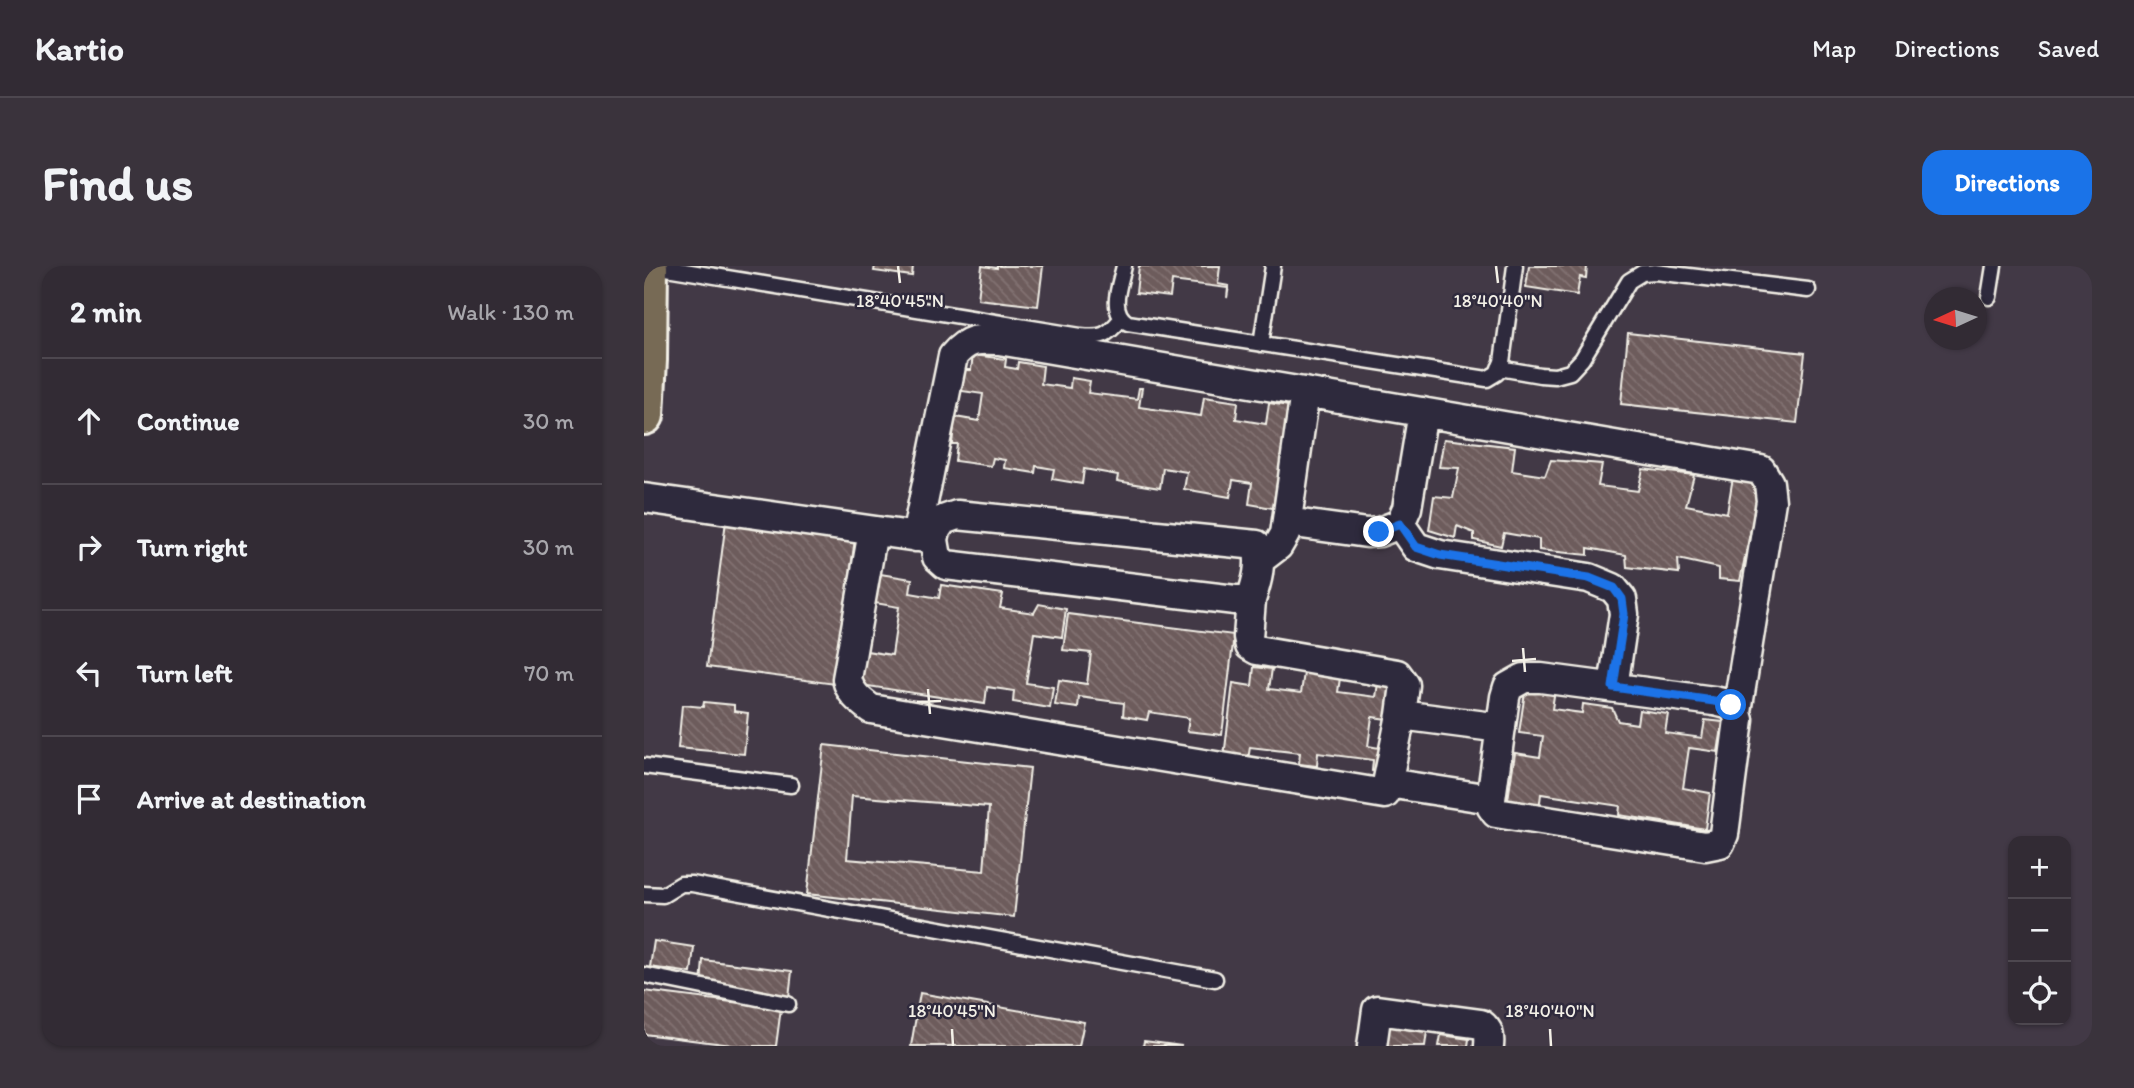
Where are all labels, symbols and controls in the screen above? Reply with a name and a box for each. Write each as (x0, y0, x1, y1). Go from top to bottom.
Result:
text: Kartio (35, 29, 124, 68)
text: Map (1812, 34, 1856, 63)
text: Directions (1894, 34, 2000, 63)
text: Saved (2038, 34, 2099, 63)
button: Directions (1922, 150, 2092, 215)
text: Find us (42, 153, 193, 212)
north arrow (1924, 287, 1987, 350)
text: 18°40'45"N (856, 290, 944, 312)
text: 18°40'40"N (1453, 290, 1543, 312)
text: 2 min (70, 293, 141, 330)
text: Walk · 130 m (447, 298, 574, 326)
icon: ahead (70, 402, 108, 440)
text: Continue (137, 405, 240, 437)
text: 30 m (523, 407, 574, 435)
route end (1363, 516, 1394, 547)
icon: right (70, 528, 108, 566)
text: Turn right (137, 531, 248, 563)
text: 30 m (523, 533, 574, 561)
icon: left (70, 654, 108, 692)
text: Turn left (137, 657, 233, 689)
text: 70 m (524, 659, 574, 687)
route start (1715, 689, 1746, 720)
icon: arrive (70, 780, 108, 818)
text: Arrive at destination (137, 783, 366, 815)
map controls (2008, 836, 2071, 1025)
button: + (2008, 836, 2071, 899)
button: − (2008, 899, 2071, 962)
button: locate (2008, 962, 2071, 1025)
text: 18°40'45"N (908, 1000, 996, 1022)
text: 18°40'40"N (1505, 1000, 1595, 1022)

